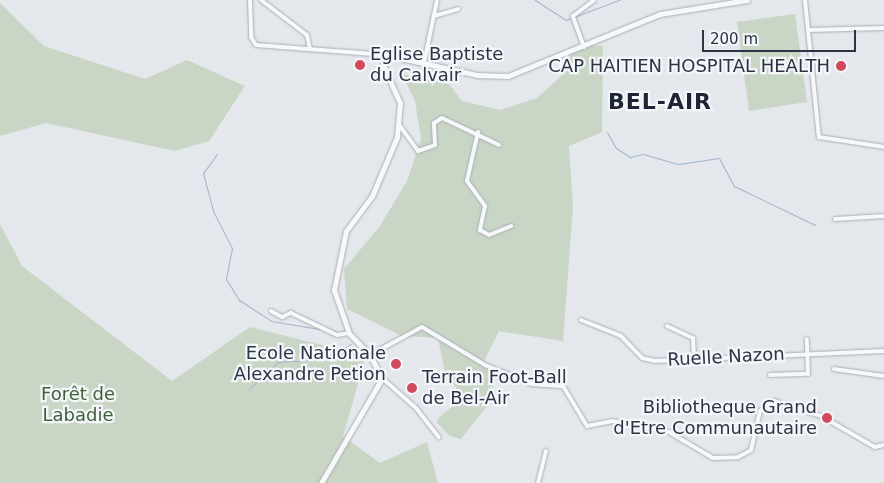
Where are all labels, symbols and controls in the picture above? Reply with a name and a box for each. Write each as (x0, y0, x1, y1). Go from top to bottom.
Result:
scale bar (704, 20, 858, 52)
text: 200 m (710, 30, 758, 48)
place label: Eglise Baptiste du Calvair (370, 44, 503, 86)
place label: CAP HAITIEN HOSPITAL HEALTH (548, 55, 830, 77)
marker: Eglise Baptiste du Calvair (354, 59, 366, 71)
marker: CAP HAITIEN HOSPITAL HEALTH (834, 59, 848, 73)
district label: BEL-AIR (607, 89, 713, 115)
place label: Ecole Nationale Alexandre Petion (234, 343, 386, 386)
street label: Ruelle Nazon (667, 343, 785, 371)
marker: Ecole Nationale Alexandre Petion (390, 358, 402, 370)
place label: Terrain Foot-Ball de Bel-Air (422, 367, 567, 409)
marker: Terrain Foot-Ball de Bel-Air (406, 382, 418, 394)
park label: Forêt de Labadie (41, 384, 115, 426)
place label: Bibliotheque Grand d'Etre Communautaire (613, 397, 817, 439)
marker: Bibliotheque Grand d'Etre Communautaire (821, 412, 833, 424)

